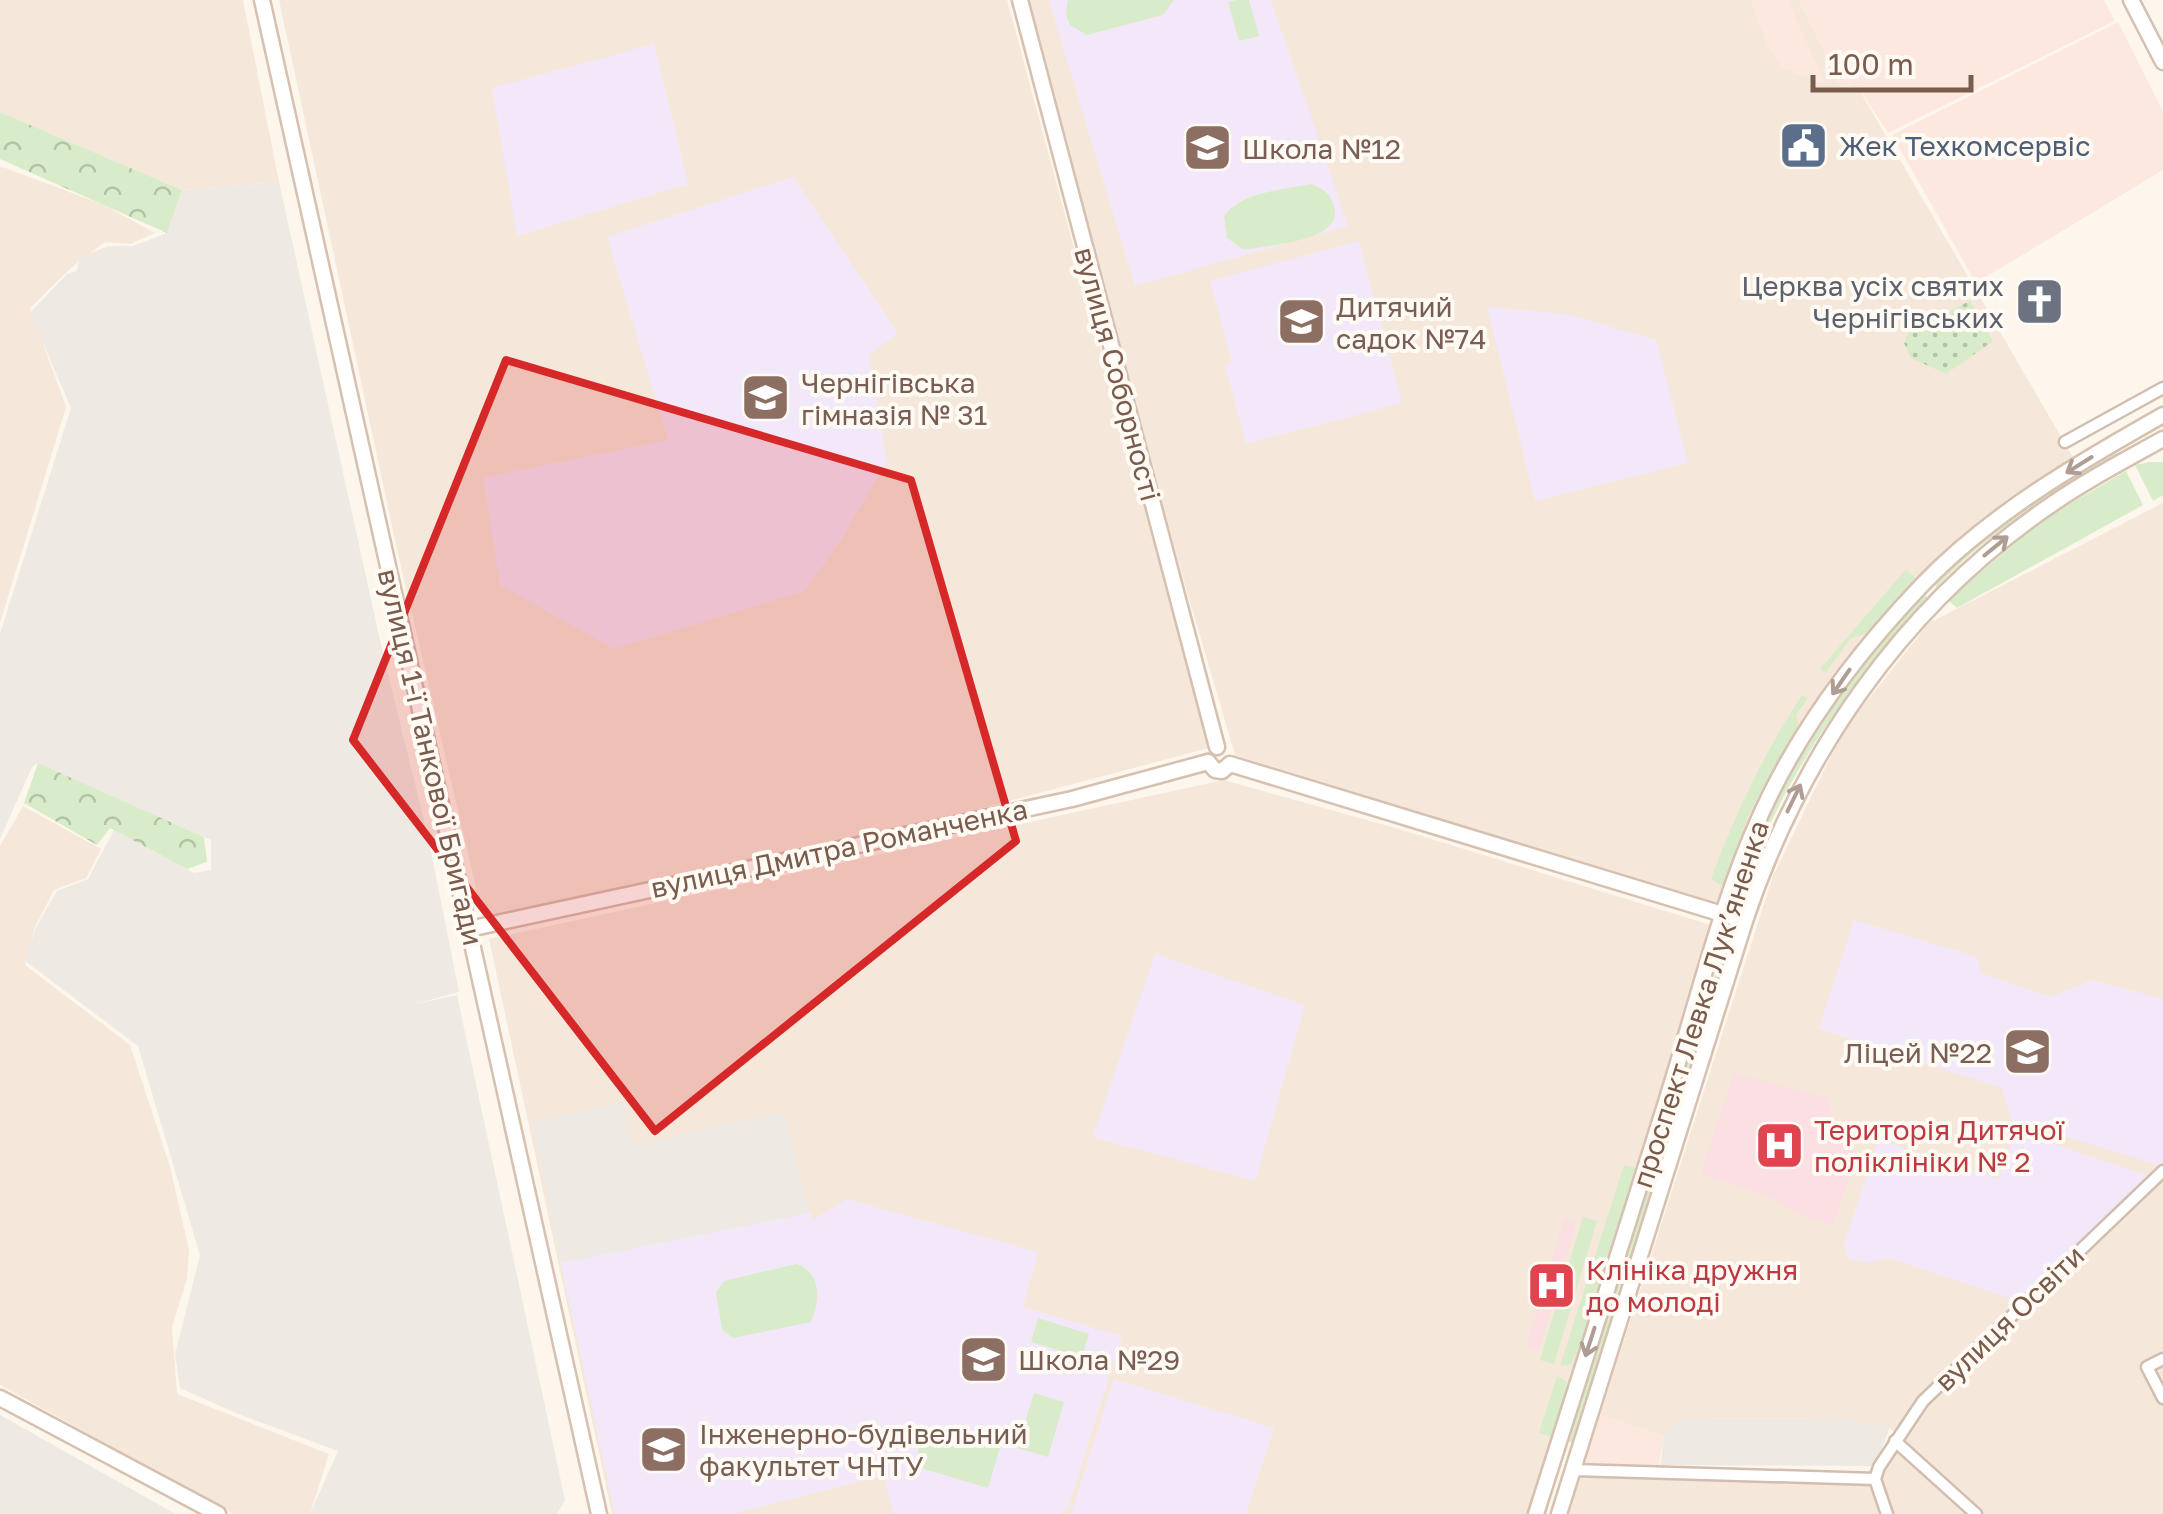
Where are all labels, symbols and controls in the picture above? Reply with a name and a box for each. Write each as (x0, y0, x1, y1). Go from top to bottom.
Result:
scale bar (1813, 30, 1970, 92)
text: 100 m (1828, 46, 1914, 82)
public building icon: Жек Техкомсервіс (1778, 119, 1830, 171)
school or university icon: Школа №12 (1181, 122, 1233, 174)
place label: Жек Техкомсервіс (1839, 129, 2090, 162)
place label: Школа №12 (1242, 132, 1401, 165)
street label: вулиця Соборності (1068, 244, 1168, 504)
place label: Церква усіх святих Чернігівських (1741, 269, 2004, 334)
church icon: Церква усіх святих Чернігівських (2013, 275, 2065, 327)
place label: Дитячий садок №74 (1336, 290, 1487, 355)
school or university icon: Дитячий садок №74 (1275, 296, 1327, 348)
place label: Чернігівська гімназія № 31 (801, 366, 987, 431)
school or university icon: Чернігівська гімназія № 31 (740, 372, 792, 424)
one-way arrow (2065, 454, 2094, 475)
one-way arrow (1982, 535, 2008, 557)
street label: вулиця 1-ї Танкової Бригади (372, 566, 490, 948)
one-way arrow (1831, 668, 1852, 695)
one-way arrow (1785, 784, 1804, 814)
street label: вулиця Дмитра Романченка (648, 792, 1030, 904)
street label: проспект Левка Лукʼяненка (1625, 816, 1775, 1192)
school or university icon: Ліцей №22 (2001, 1026, 2053, 1078)
place label: Ліцей №22 (1844, 1036, 1992, 1069)
place label: Територія Дитячої поліклініки № 2 (1814, 1113, 2066, 1178)
hospital icon: Територія Дитячої поліклініки № 2 (1753, 1119, 1805, 1171)
street label: вулиця Освіти (1928, 1239, 2090, 1397)
place label: Клініка дружня до молоді (1586, 1253, 1798, 1318)
hospital icon: Клініка дружня до молоді (1525, 1259, 1577, 1311)
one-way arrow (1580, 1326, 1598, 1357)
school or university icon: Школа №29 (957, 1333, 1009, 1385)
place label: Школа №29 (1018, 1343, 1180, 1376)
place label: Інженерно-будівельний факультет ЧНТУ (699, 1417, 1028, 1482)
school or university icon: Інженерно-будівельний факультет ЧНТУ (638, 1423, 690, 1475)

